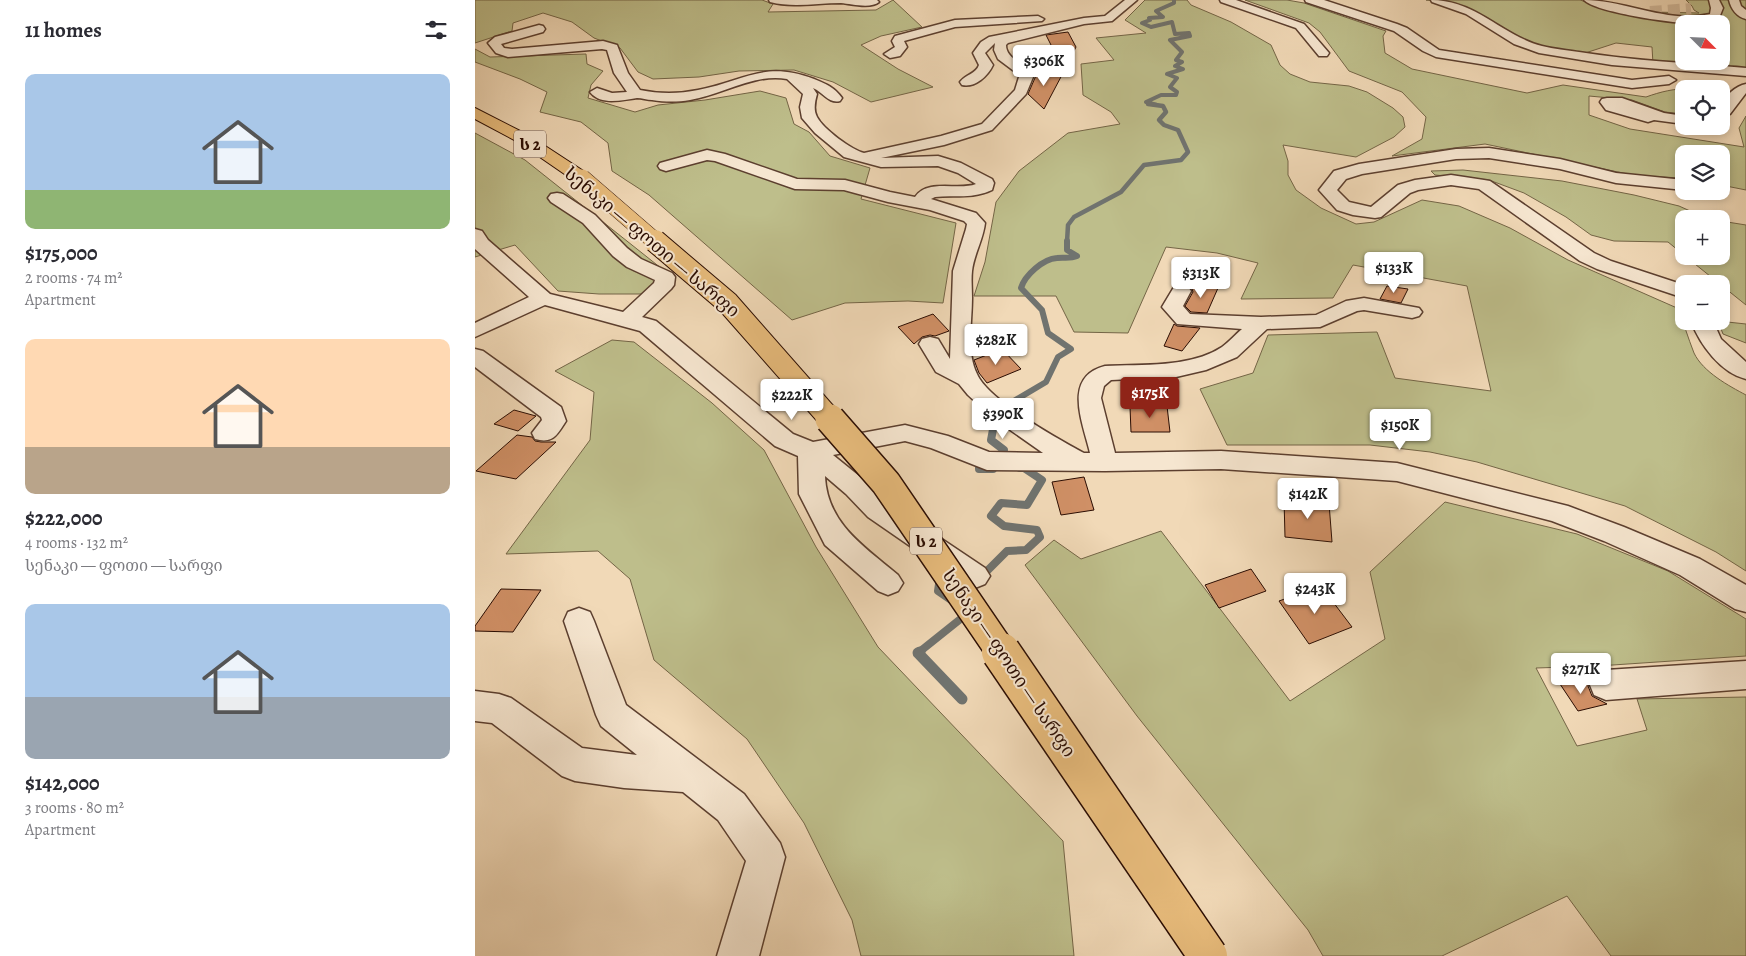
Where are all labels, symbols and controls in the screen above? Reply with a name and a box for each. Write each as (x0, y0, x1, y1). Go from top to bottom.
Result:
north arrow (1675, 15, 1730, 70)
map controls (1675, 15, 1730, 330)
text: 11 homes (25, 16, 102, 44)
icon: filters (422, 16, 450, 44)
pin: $306K (1009, 44, 1079, 87)
text: $306K (1024, 50, 1064, 72)
button: locate (1675, 80, 1730, 135)
icon: home (193, 107, 283, 197)
road number: ს 2 (514, 130, 546, 158)
button: layers (1675, 145, 1730, 200)
street label: სენაკი — ფოთი — სარფი (559, 161, 745, 323)
button: + (1675, 210, 1730, 265)
text: $175,000 (25, 239, 98, 267)
pin: $133K (1359, 252, 1429, 294)
pin: $313K (1166, 256, 1236, 299)
text: $133K (1375, 257, 1413, 279)
text: $313K (1182, 262, 1220, 284)
text: 2 rooms · 74 m² (25, 267, 123, 289)
button: − (1675, 275, 1730, 330)
text: Apartment (25, 289, 96, 311)
pin: $282K (961, 324, 1031, 366)
text: $282K (975, 329, 1017, 351)
icon: home (193, 371, 283, 461)
pin: $175K (1115, 376, 1185, 419)
pin: $222K (757, 378, 827, 421)
text: $175K (1131, 382, 1169, 404)
text: $222K (771, 384, 813, 406)
pin: $390K (968, 398, 1038, 440)
text: $390K (983, 403, 1023, 425)
pin: $150K (1365, 408, 1435, 451)
text: $150K (1381, 414, 1419, 436)
pin: $142K (1273, 478, 1343, 520)
text: $142K (1289, 483, 1327, 505)
text: $222,000 (25, 504, 103, 532)
road number: ს 2 (910, 528, 942, 554)
text: 4 rooms · 132 m² (25, 532, 128, 554)
text: სენაკი — ფოთი — სარფი (25, 555, 223, 577)
street label: სენაკი — ფოთი — სარფი (937, 564, 1081, 762)
pin: $243K (1280, 572, 1350, 615)
text: $243K (1295, 578, 1335, 600)
icon: home (193, 637, 283, 727)
pin: $271K (1546, 652, 1616, 695)
text: $271K (1562, 658, 1600, 680)
text: $142,000 (25, 769, 100, 797)
text: 3 rooms · 80 m² (25, 797, 124, 819)
text: Apartment (25, 819, 96, 841)

